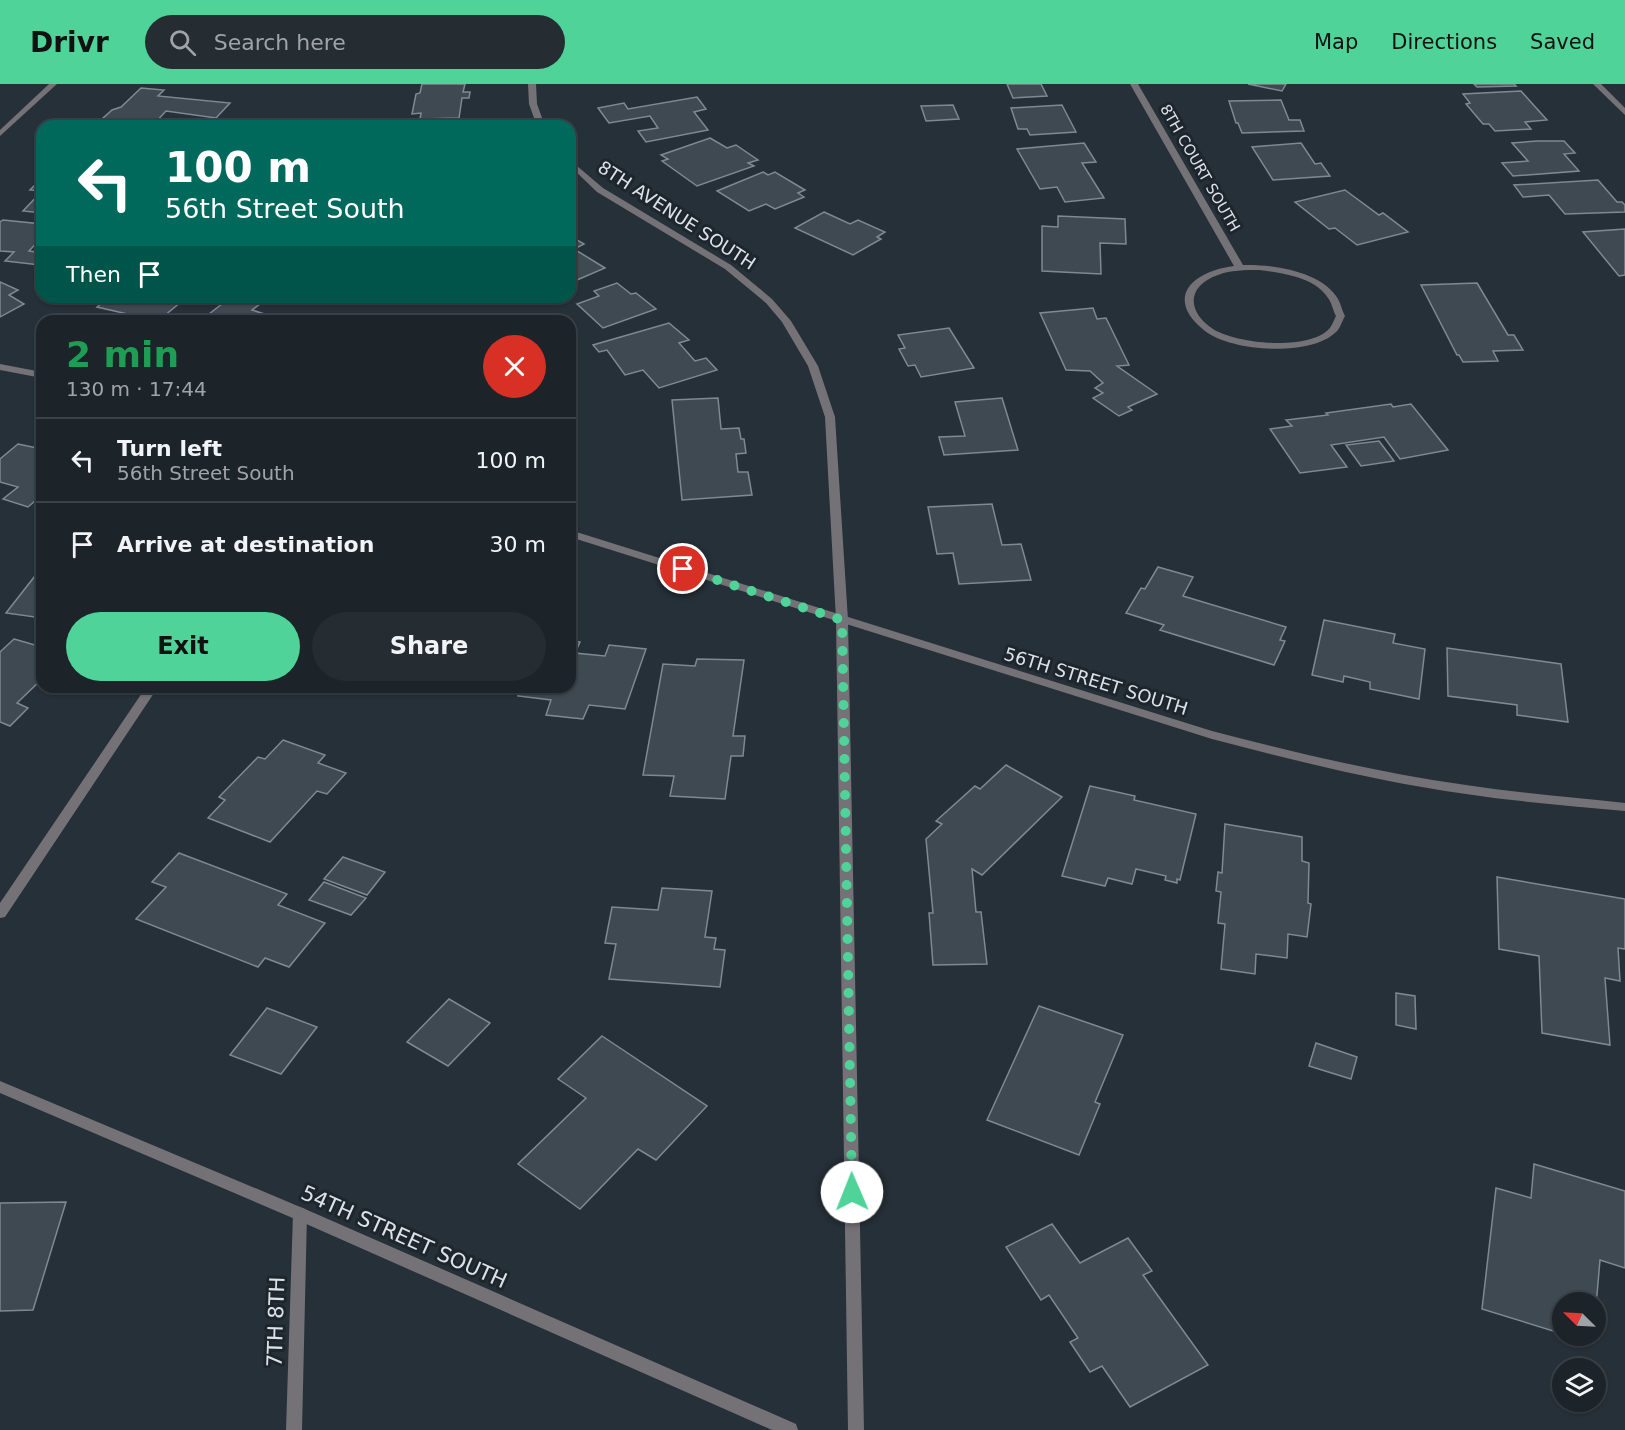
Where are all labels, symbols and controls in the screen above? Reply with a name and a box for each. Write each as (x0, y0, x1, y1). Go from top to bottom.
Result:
search box (145, 15, 565, 69)
text: Drivr (30, 26, 109, 59)
icon: search (166, 26, 199, 59)
text: Search here (214, 30, 346, 55)
text: Map (1314, 30, 1358, 54)
text: Directions (1391, 30, 1497, 54)
text: Saved (1530, 30, 1595, 54)
street label: 8TH COURT SOUTH (1156, 101, 1244, 235)
text: 100 m (165, 143, 311, 192)
icon: left (66, 144, 144, 222)
street label: 8TH AVENUE SOUTH (594, 156, 760, 274)
text: 56th Street South (165, 193, 405, 224)
icon: arrive (133, 258, 166, 291)
text: Then (66, 262, 121, 287)
text: 2 min (66, 334, 179, 375)
button: close (483, 335, 546, 398)
text: 130 m · 17:44 (66, 377, 207, 401)
text: Turn left (117, 436, 222, 461)
icon: left (66, 444, 99, 477)
text: 100 m (476, 448, 546, 473)
text: 56th Street South (117, 461, 295, 485)
icon: arrive (66, 528, 99, 561)
text: Arrive at destination (117, 532, 374, 557)
text: 30 m (490, 532, 546, 557)
pin (657, 543, 708, 594)
icon: arrive (666, 552, 699, 585)
button: Exit (66, 612, 300, 681)
button: Share (312, 612, 546, 681)
street label: 56TH STREET SOUTH (1002, 643, 1190, 719)
position arrow (820, 1160, 884, 1224)
street label: 54TH STREET SOUTH (297, 1181, 511, 1293)
street label: 7TH 8TH (262, 1276, 290, 1368)
north arrow (1552, 1292, 1606, 1346)
map controls (1552, 1292, 1606, 1412)
button: layers (1552, 1358, 1606, 1412)

